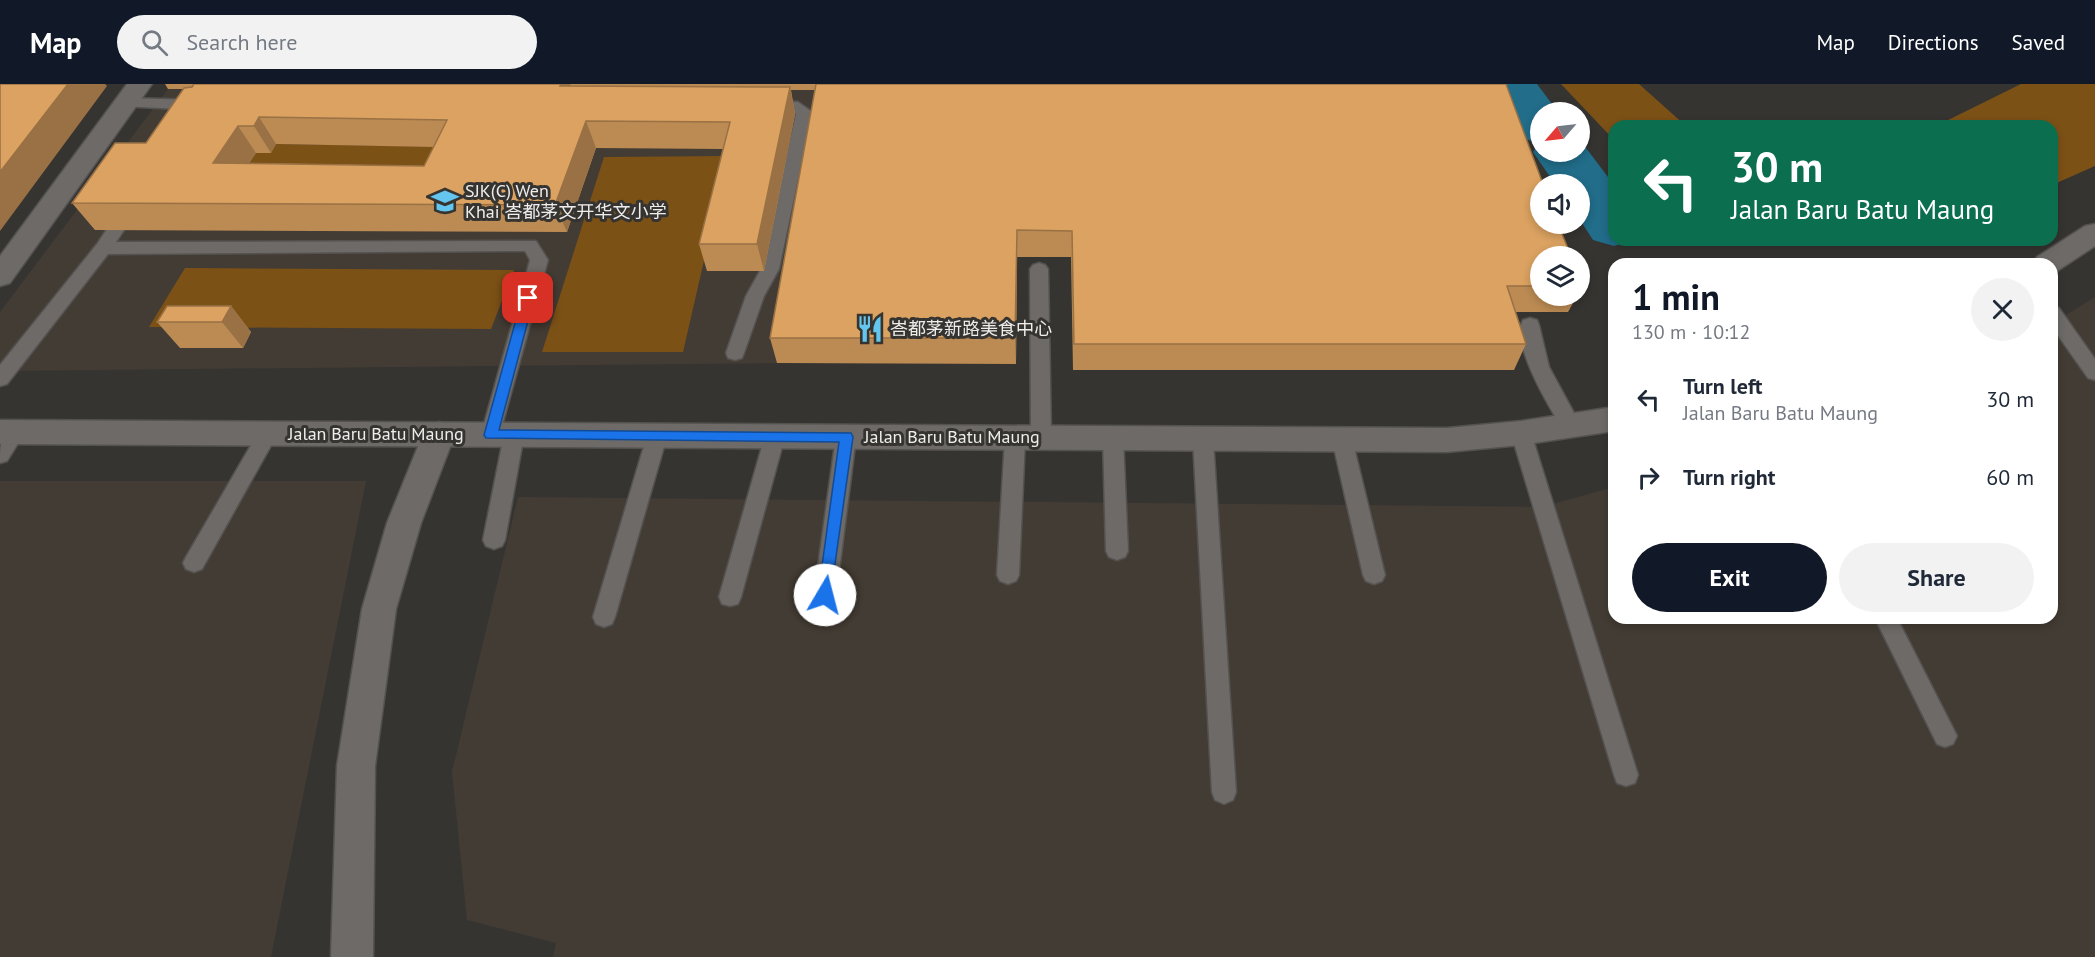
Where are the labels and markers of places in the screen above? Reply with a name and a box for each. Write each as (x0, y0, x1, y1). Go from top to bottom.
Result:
place label: SJK(C) Wen Khai 峇都茅文开华文小学 (465, 179, 666, 223)
school or university icon: SJK(C) Wen Khai 峇都茅文开华文小学 (430, 186, 460, 216)
pin (502, 272, 553, 323)
restaurant icon: 峇都茅新路美食中心 (855, 314, 885, 344)
place label: 峇都茅新路美食中心 (890, 317, 1052, 340)

